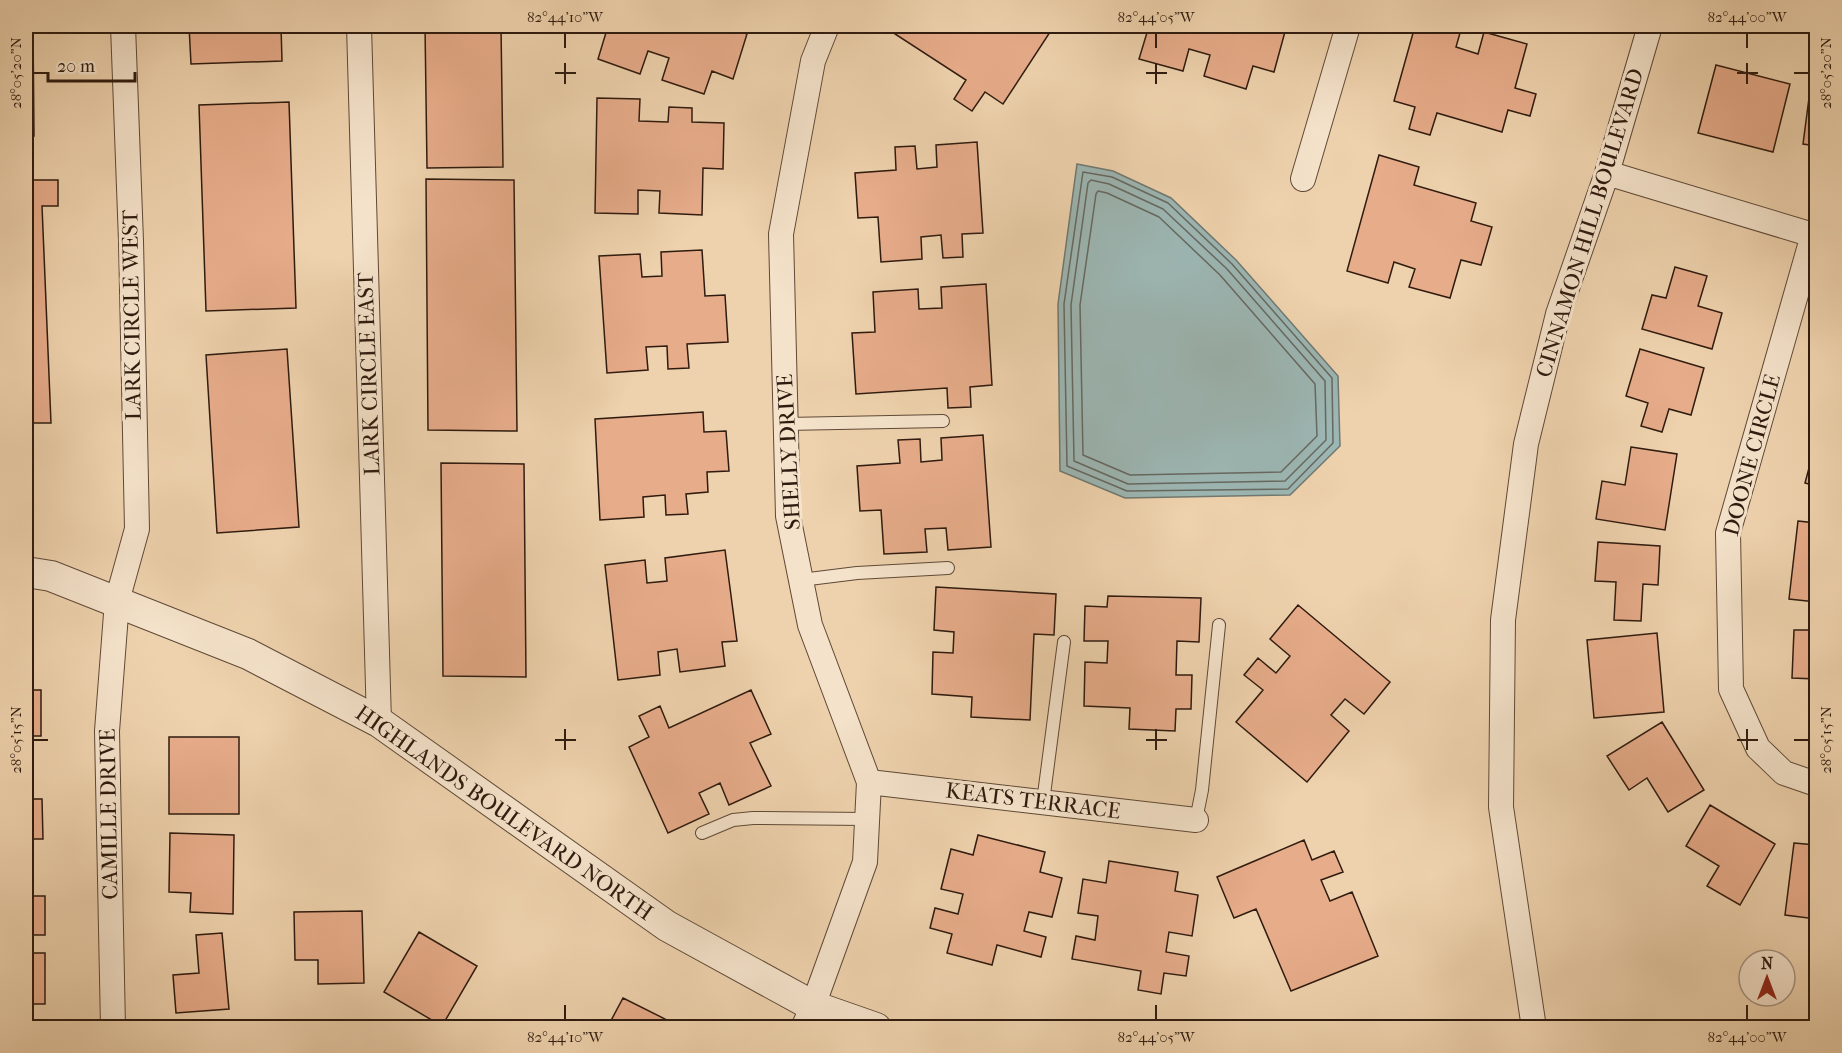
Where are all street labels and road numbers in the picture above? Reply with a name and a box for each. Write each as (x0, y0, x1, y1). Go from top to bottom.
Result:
street label: CINNAMON HILL BOULEVARD (1531, 65, 1649, 381)
street label: LARK CIRCLE WEST (117, 208, 147, 421)
street label: LARK CIRCLE EAST (352, 271, 386, 476)
street label: DOONE CIRCLE (1718, 371, 1786, 539)
street label: SHELLY DRIVE (772, 373, 806, 531)
street label: HIGHLANDS BOULEVARD NORTH (350, 700, 658, 926)
street label: CAMILLE DRIVE (95, 728, 123, 900)
street label: KEATS TERRACE (944, 777, 1122, 825)

